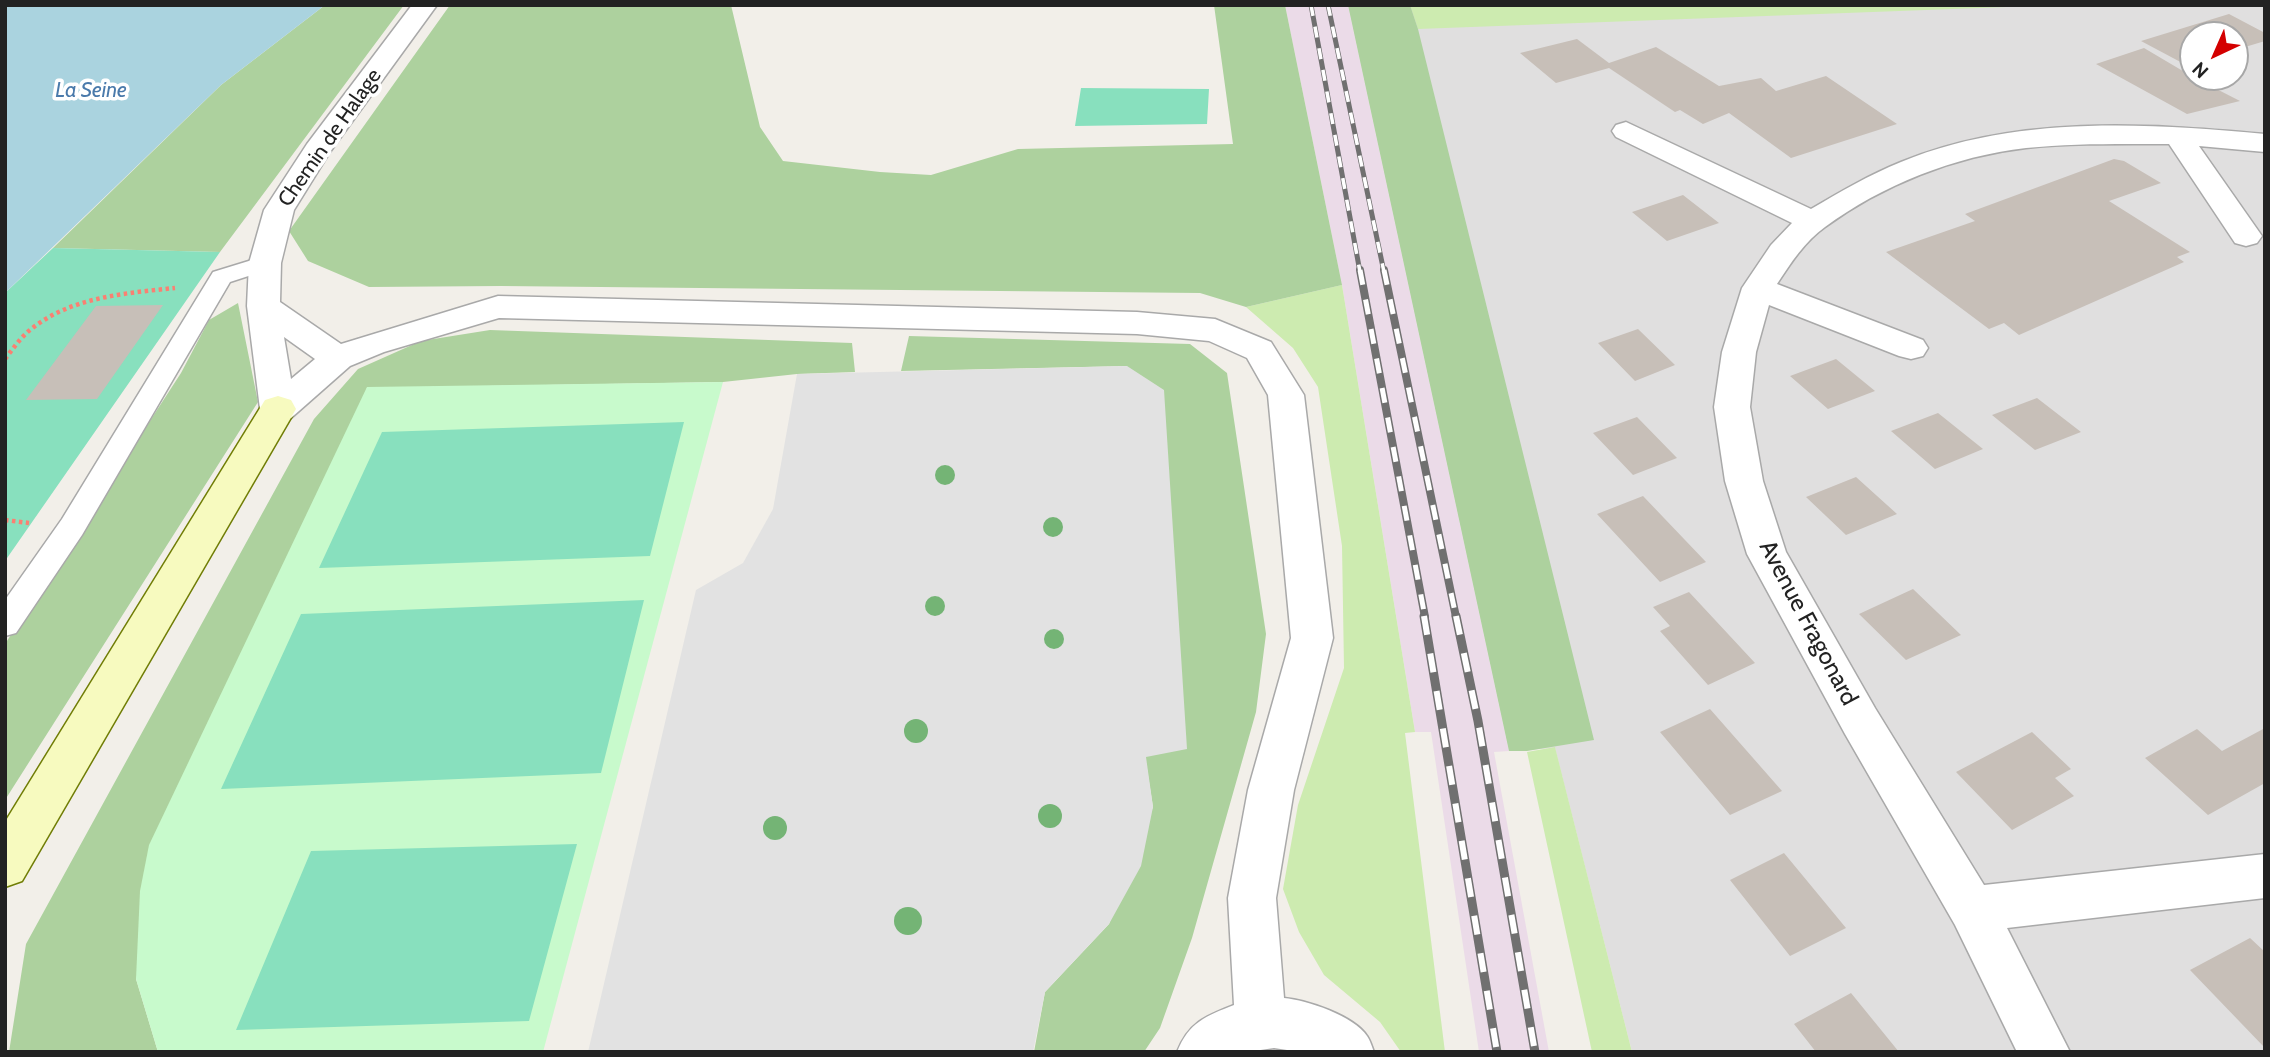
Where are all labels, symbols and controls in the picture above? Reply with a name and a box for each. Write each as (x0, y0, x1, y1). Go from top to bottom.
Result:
north arrow (2179, 21, 2249, 91)
text: N (2188, 57, 2213, 83)
street label: Chemin de Halage (273, 64, 387, 212)
water label: La Seine (55, 78, 127, 104)
street label: Avenue Fragonard (1752, 536, 1864, 710)

